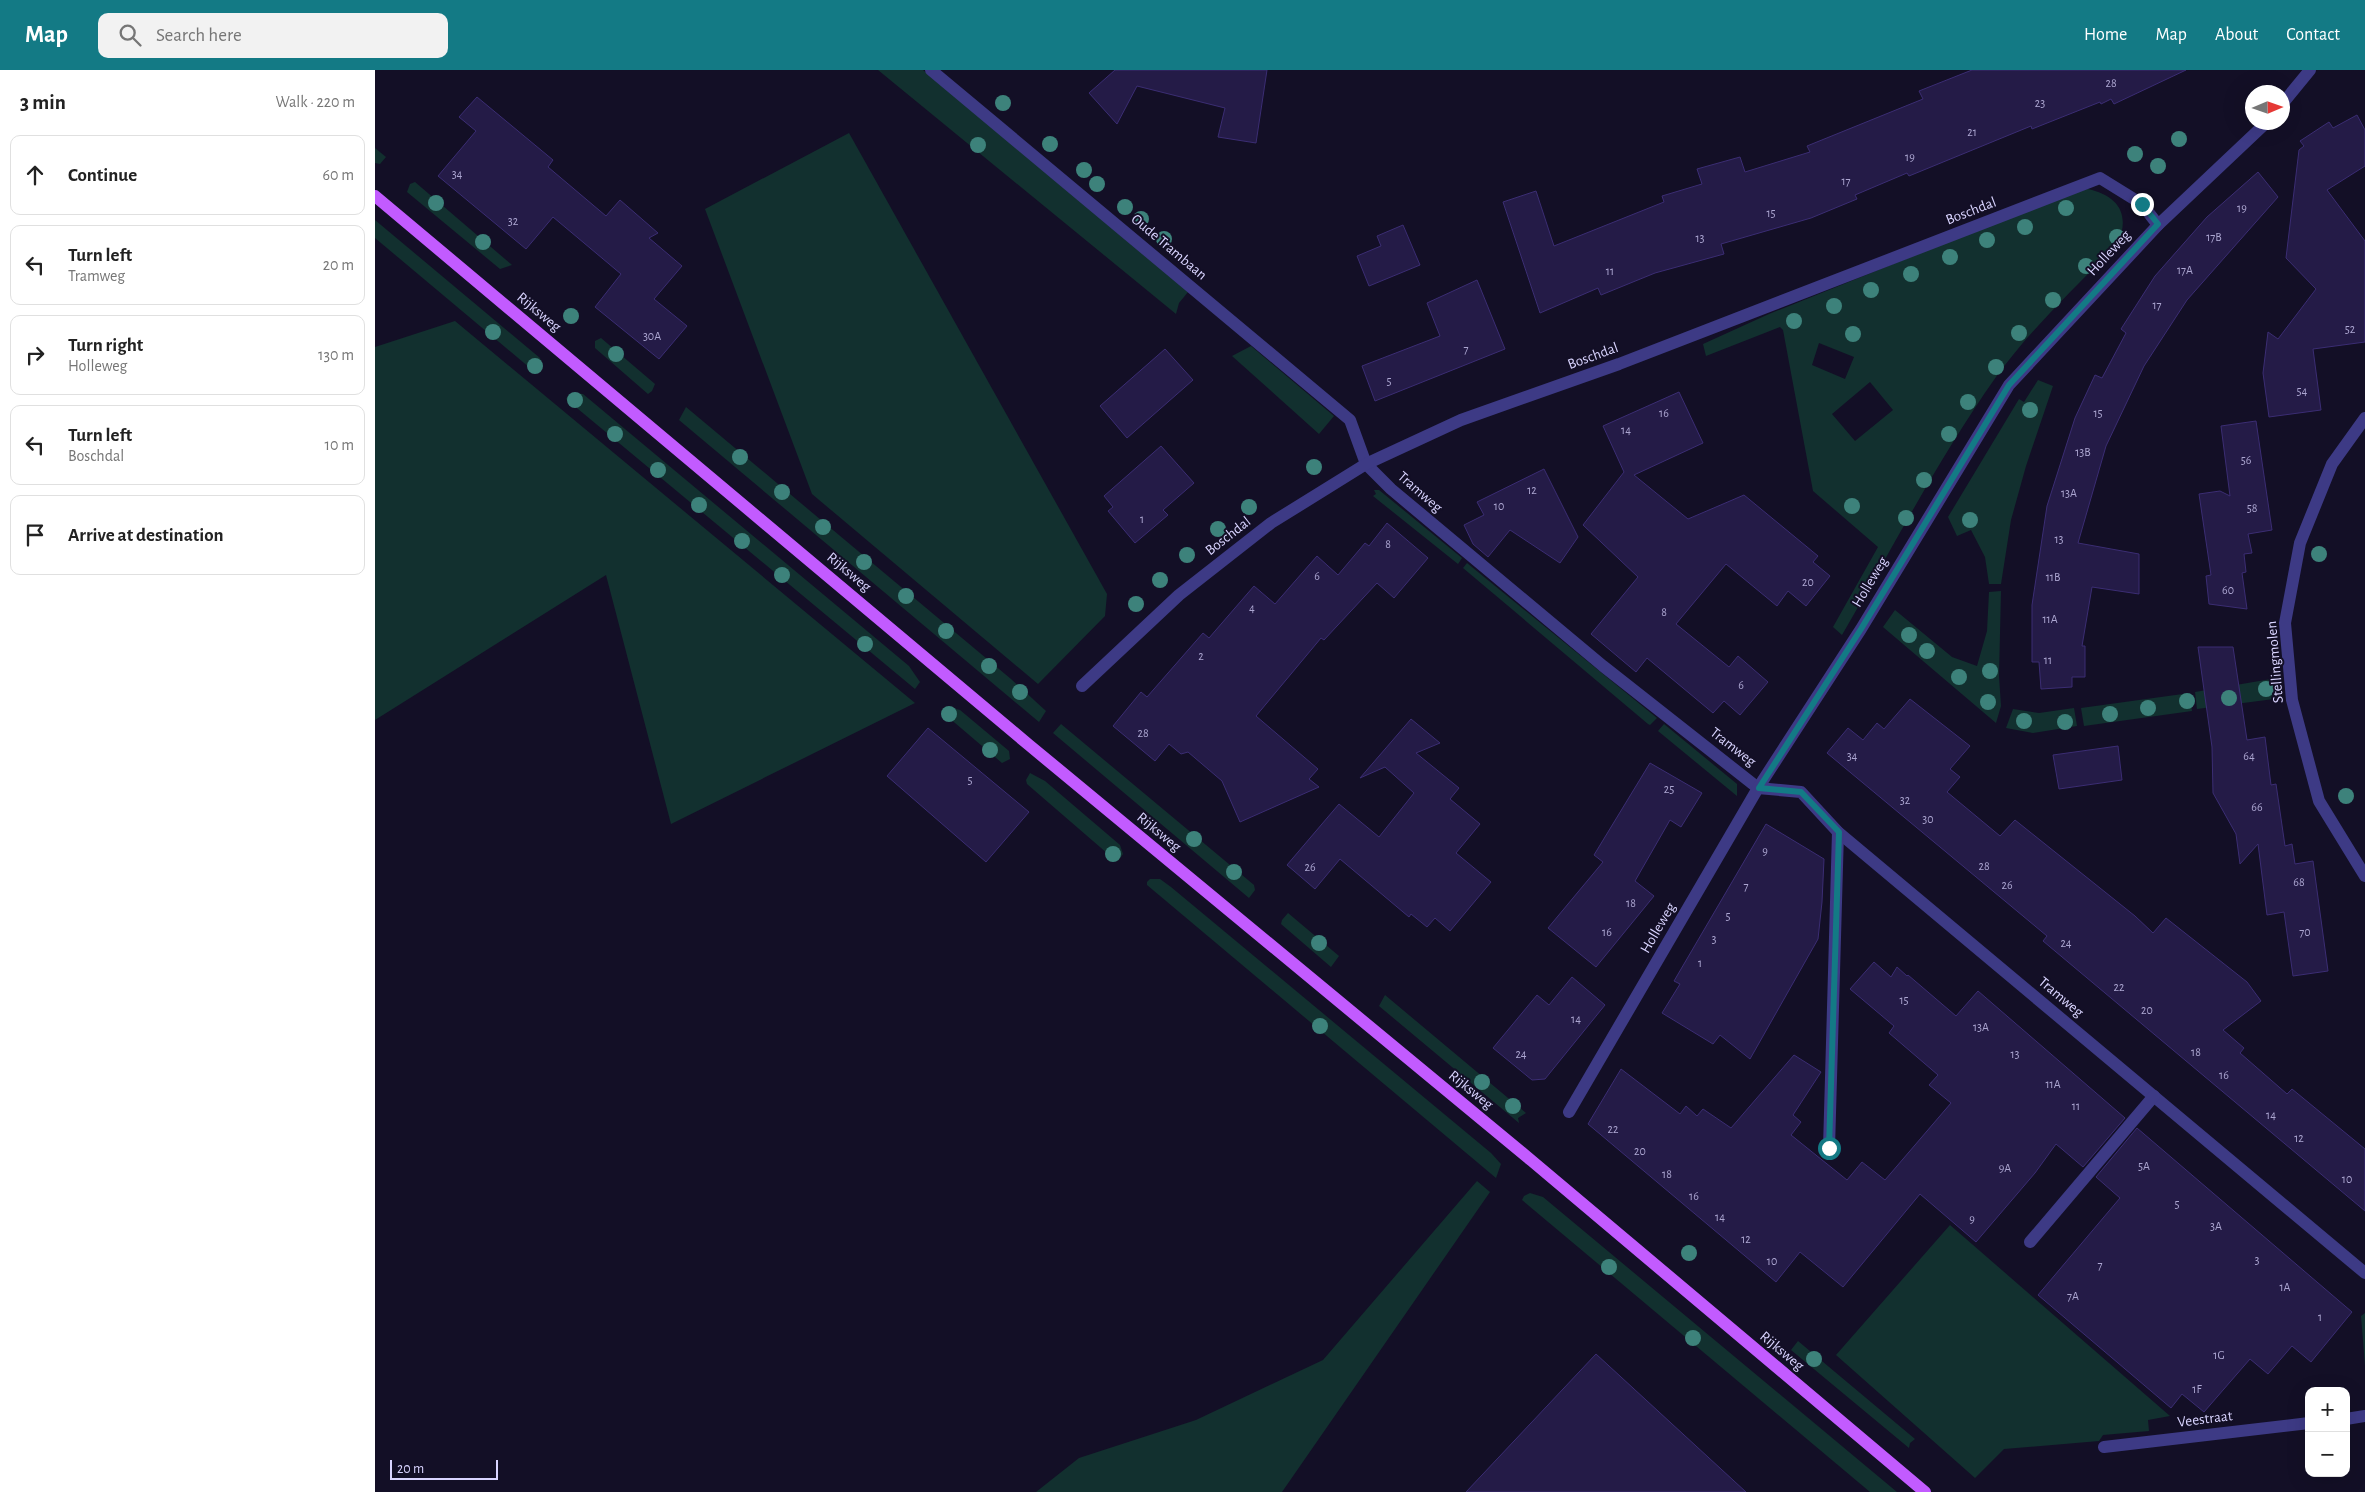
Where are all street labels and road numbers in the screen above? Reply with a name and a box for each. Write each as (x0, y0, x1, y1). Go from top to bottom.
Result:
street label: Boschdal (1944, 195, 1998, 227)
street label: Oude Trambaan (1128, 211, 1210, 283)
street label: Holleweg (2085, 227, 2134, 278)
street label: Rijksweg (514, 289, 564, 335)
street label: Boschdal (1566, 340, 1620, 372)
street label: Tramweg (1395, 469, 1446, 516)
street label: Boschdal (1203, 514, 1253, 558)
street label: Rijksweg (824, 549, 874, 595)
street label: Holleweg (1849, 554, 1891, 610)
street label: Stellingmolen (2264, 620, 2286, 704)
street label: Tramweg (1707, 725, 1759, 770)
street label: Rijksweg (1134, 809, 1184, 855)
street label: Holleweg (1638, 900, 1679, 956)
street label: Tramweg (2036, 974, 2087, 1020)
street label: Rijksweg (1446, 1068, 1497, 1113)
street label: Rijksweg (1757, 1328, 1807, 1374)
street label: Veestraat (2177, 1408, 2234, 1430)

